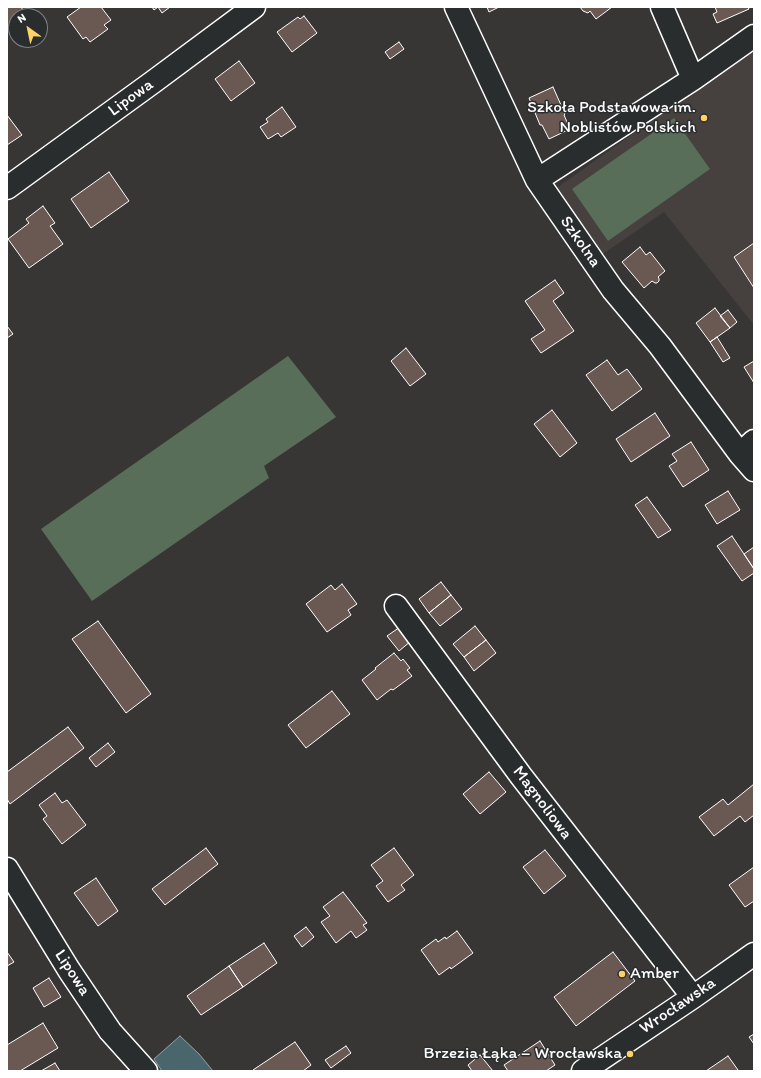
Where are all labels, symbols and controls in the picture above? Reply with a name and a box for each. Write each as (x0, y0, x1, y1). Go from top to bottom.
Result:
north arrow (8, 8, 48, 48)
text: N (15, 11, 28, 26)
street label: Lipowa (104, 75, 158, 121)
place label: Szkoła Podstawowa im. Noblistów Polskich (527, 98, 696, 138)
marker: Szkoła Podstawowa im. Noblistów Polskich (699, 113, 709, 123)
street label: Szkolna (555, 213, 605, 271)
street label: Magnoliowa (508, 762, 576, 844)
street label: Lipowa (50, 946, 94, 1000)
place label: Amber (630, 964, 679, 984)
marker: Amber (617, 969, 627, 979)
street label: Wrocławska (636, 973, 720, 1039)
place label: Brzezia Łąka – Wrocławska (423, 1044, 622, 1064)
marker: Brzezia Łąka – Wrocławska (625, 1049, 635, 1059)

